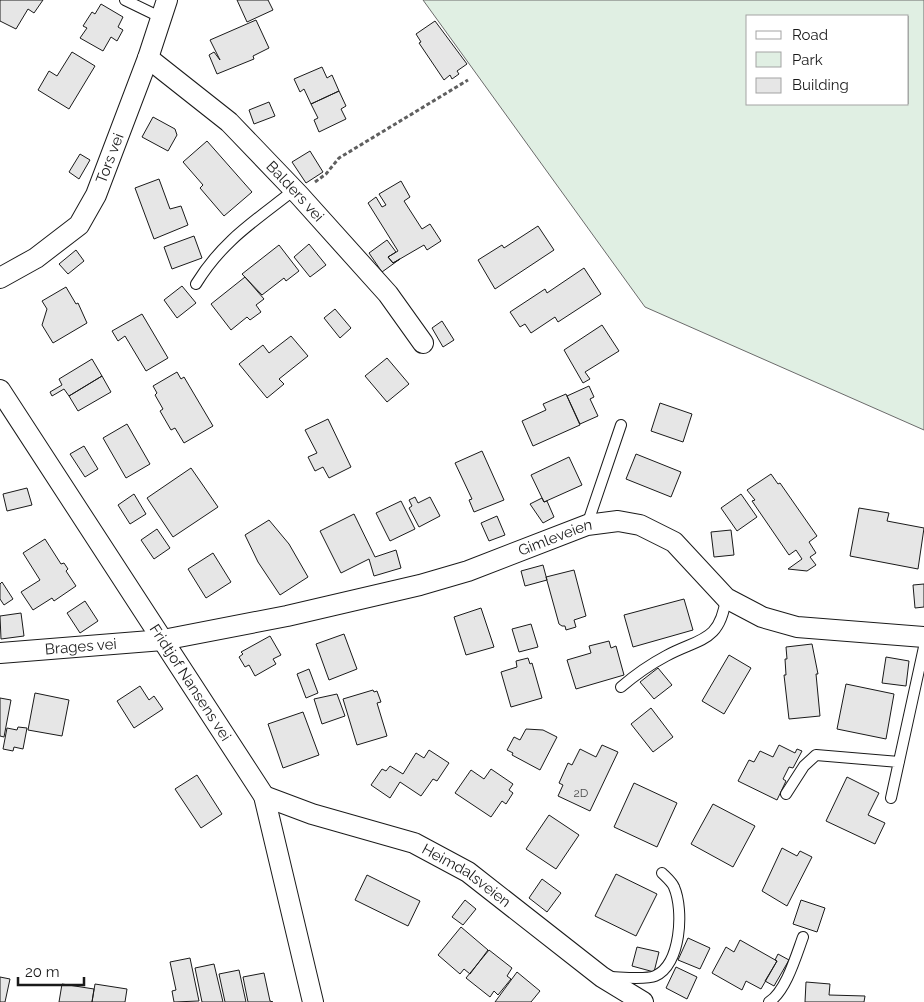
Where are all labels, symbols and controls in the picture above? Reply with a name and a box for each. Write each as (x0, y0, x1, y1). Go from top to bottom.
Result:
legend (746, 15, 909, 105)
text: Road (792, 26, 828, 44)
text: Park (792, 51, 823, 69)
text: Building (792, 76, 849, 94)
street label: Tors vei (92, 131, 128, 186)
street label: Balders vei (262, 157, 328, 225)
street label: Gimleveien (516, 515, 593, 560)
street label: Fridtjof Nansens vei (146, 621, 235, 744)
street label: Brages vei (44, 635, 117, 658)
house number: 2D (574, 786, 589, 800)
street label: Heimdalsveien (419, 840, 514, 911)
scale bar (18, 954, 84, 986)
text: 20 m (25, 963, 60, 981)

